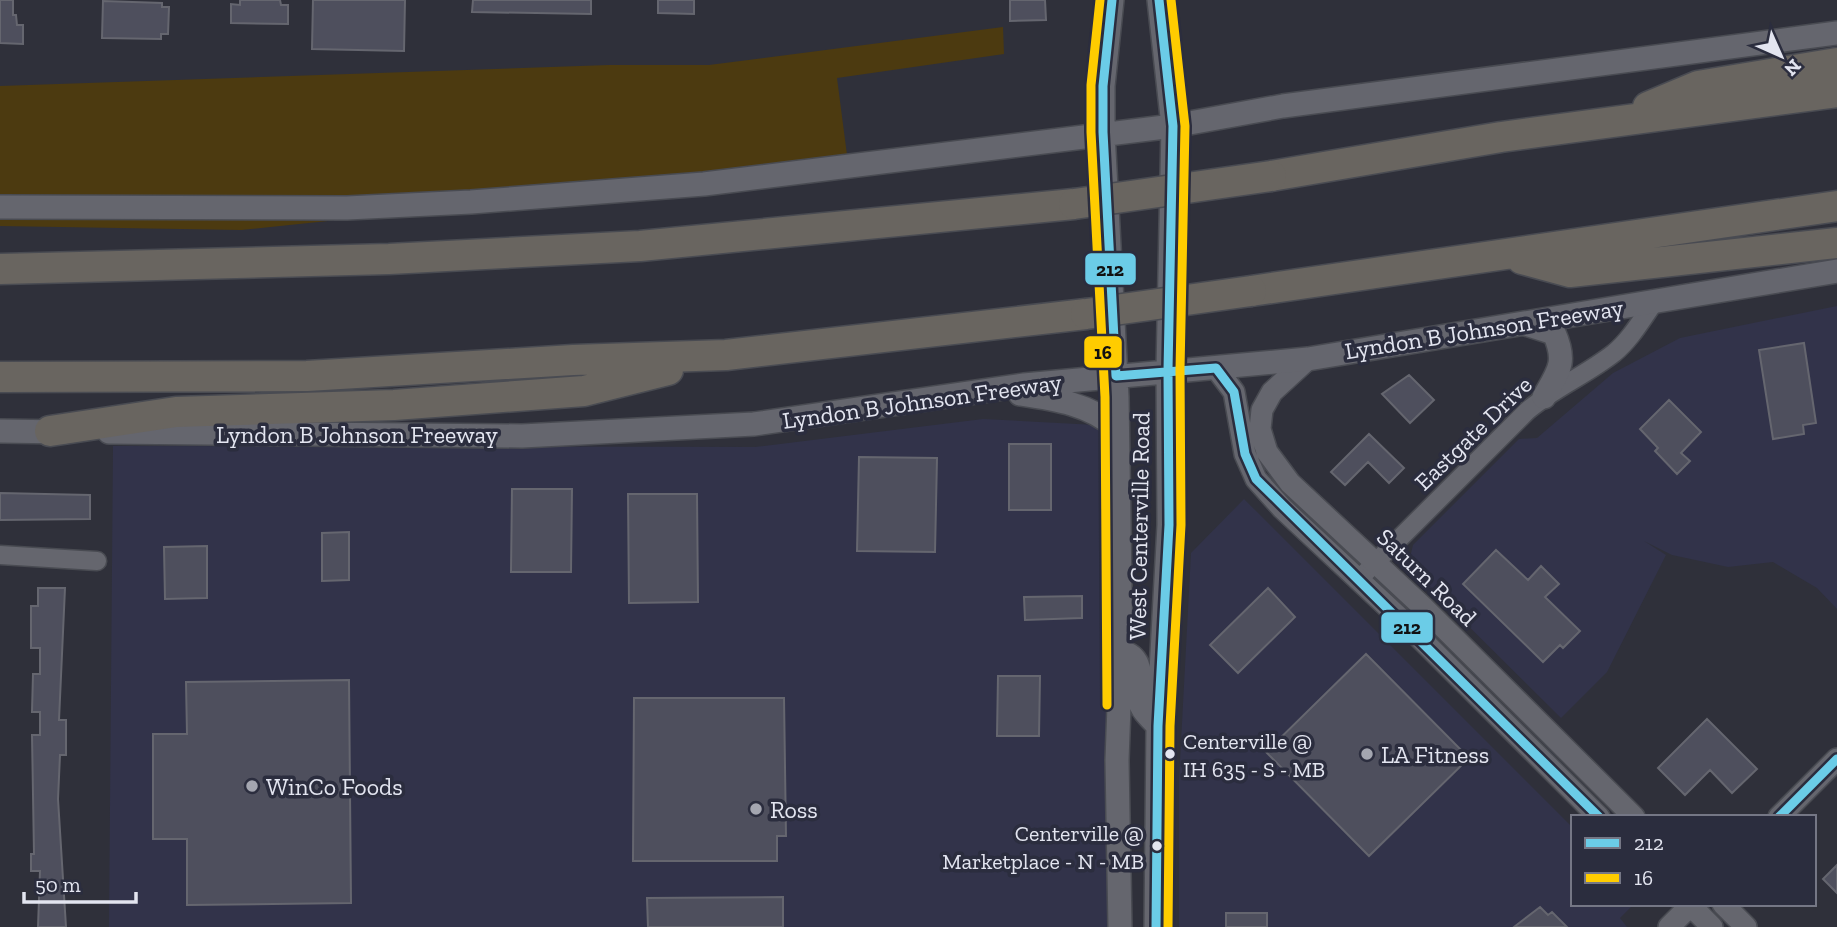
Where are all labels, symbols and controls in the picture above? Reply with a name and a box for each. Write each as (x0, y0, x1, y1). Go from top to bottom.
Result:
north arrow (1746, 21, 1816, 91)
text: N (1779, 54, 1806, 81)
line badge: 212 (1084, 252, 1137, 286)
text: 212 (1096, 258, 1124, 281)
street label: Lyndon B Johnson Freeway (1343, 293, 1626, 365)
line badge: 16 (1083, 335, 1123, 369)
text: 16 (1094, 341, 1112, 364)
street label: Lyndon B Johnson Freeway (780, 367, 1064, 435)
street label: Eastgate Drive (1408, 370, 1538, 496)
street label: West Centerville Road (1123, 412, 1155, 640)
street label: Lyndon B Johnson Freeway (216, 420, 499, 449)
street label: Saturn Road (1371, 522, 1483, 632)
line badge: 212 (1380, 611, 1434, 644)
text: 212 (1393, 616, 1421, 639)
place label: Centerville @ IH 635 - S - MB (1183, 728, 1325, 783)
place label: LA Fitness (1381, 740, 1489, 769)
marker: LA Fitness (1359, 746, 1375, 762)
marker: Centerville @ IH 635 - S - MB (1163, 747, 1177, 761)
place label: WinCo Foods (266, 772, 403, 801)
marker: WinCo Foods (244, 778, 260, 794)
place label: Ross (770, 795, 818, 824)
marker: Ross (748, 801, 764, 817)
legend (1571, 815, 1816, 906)
place label: Centerville @ Marketplace - N - MB (942, 820, 1144, 875)
text: 212 (1634, 830, 1664, 855)
marker: Centerville @ Marketplace - N - MB (1150, 839, 1164, 853)
scale bar (24, 860, 136, 904)
text: 16 (1634, 865, 1653, 890)
text: 50 m (35, 872, 81, 897)

